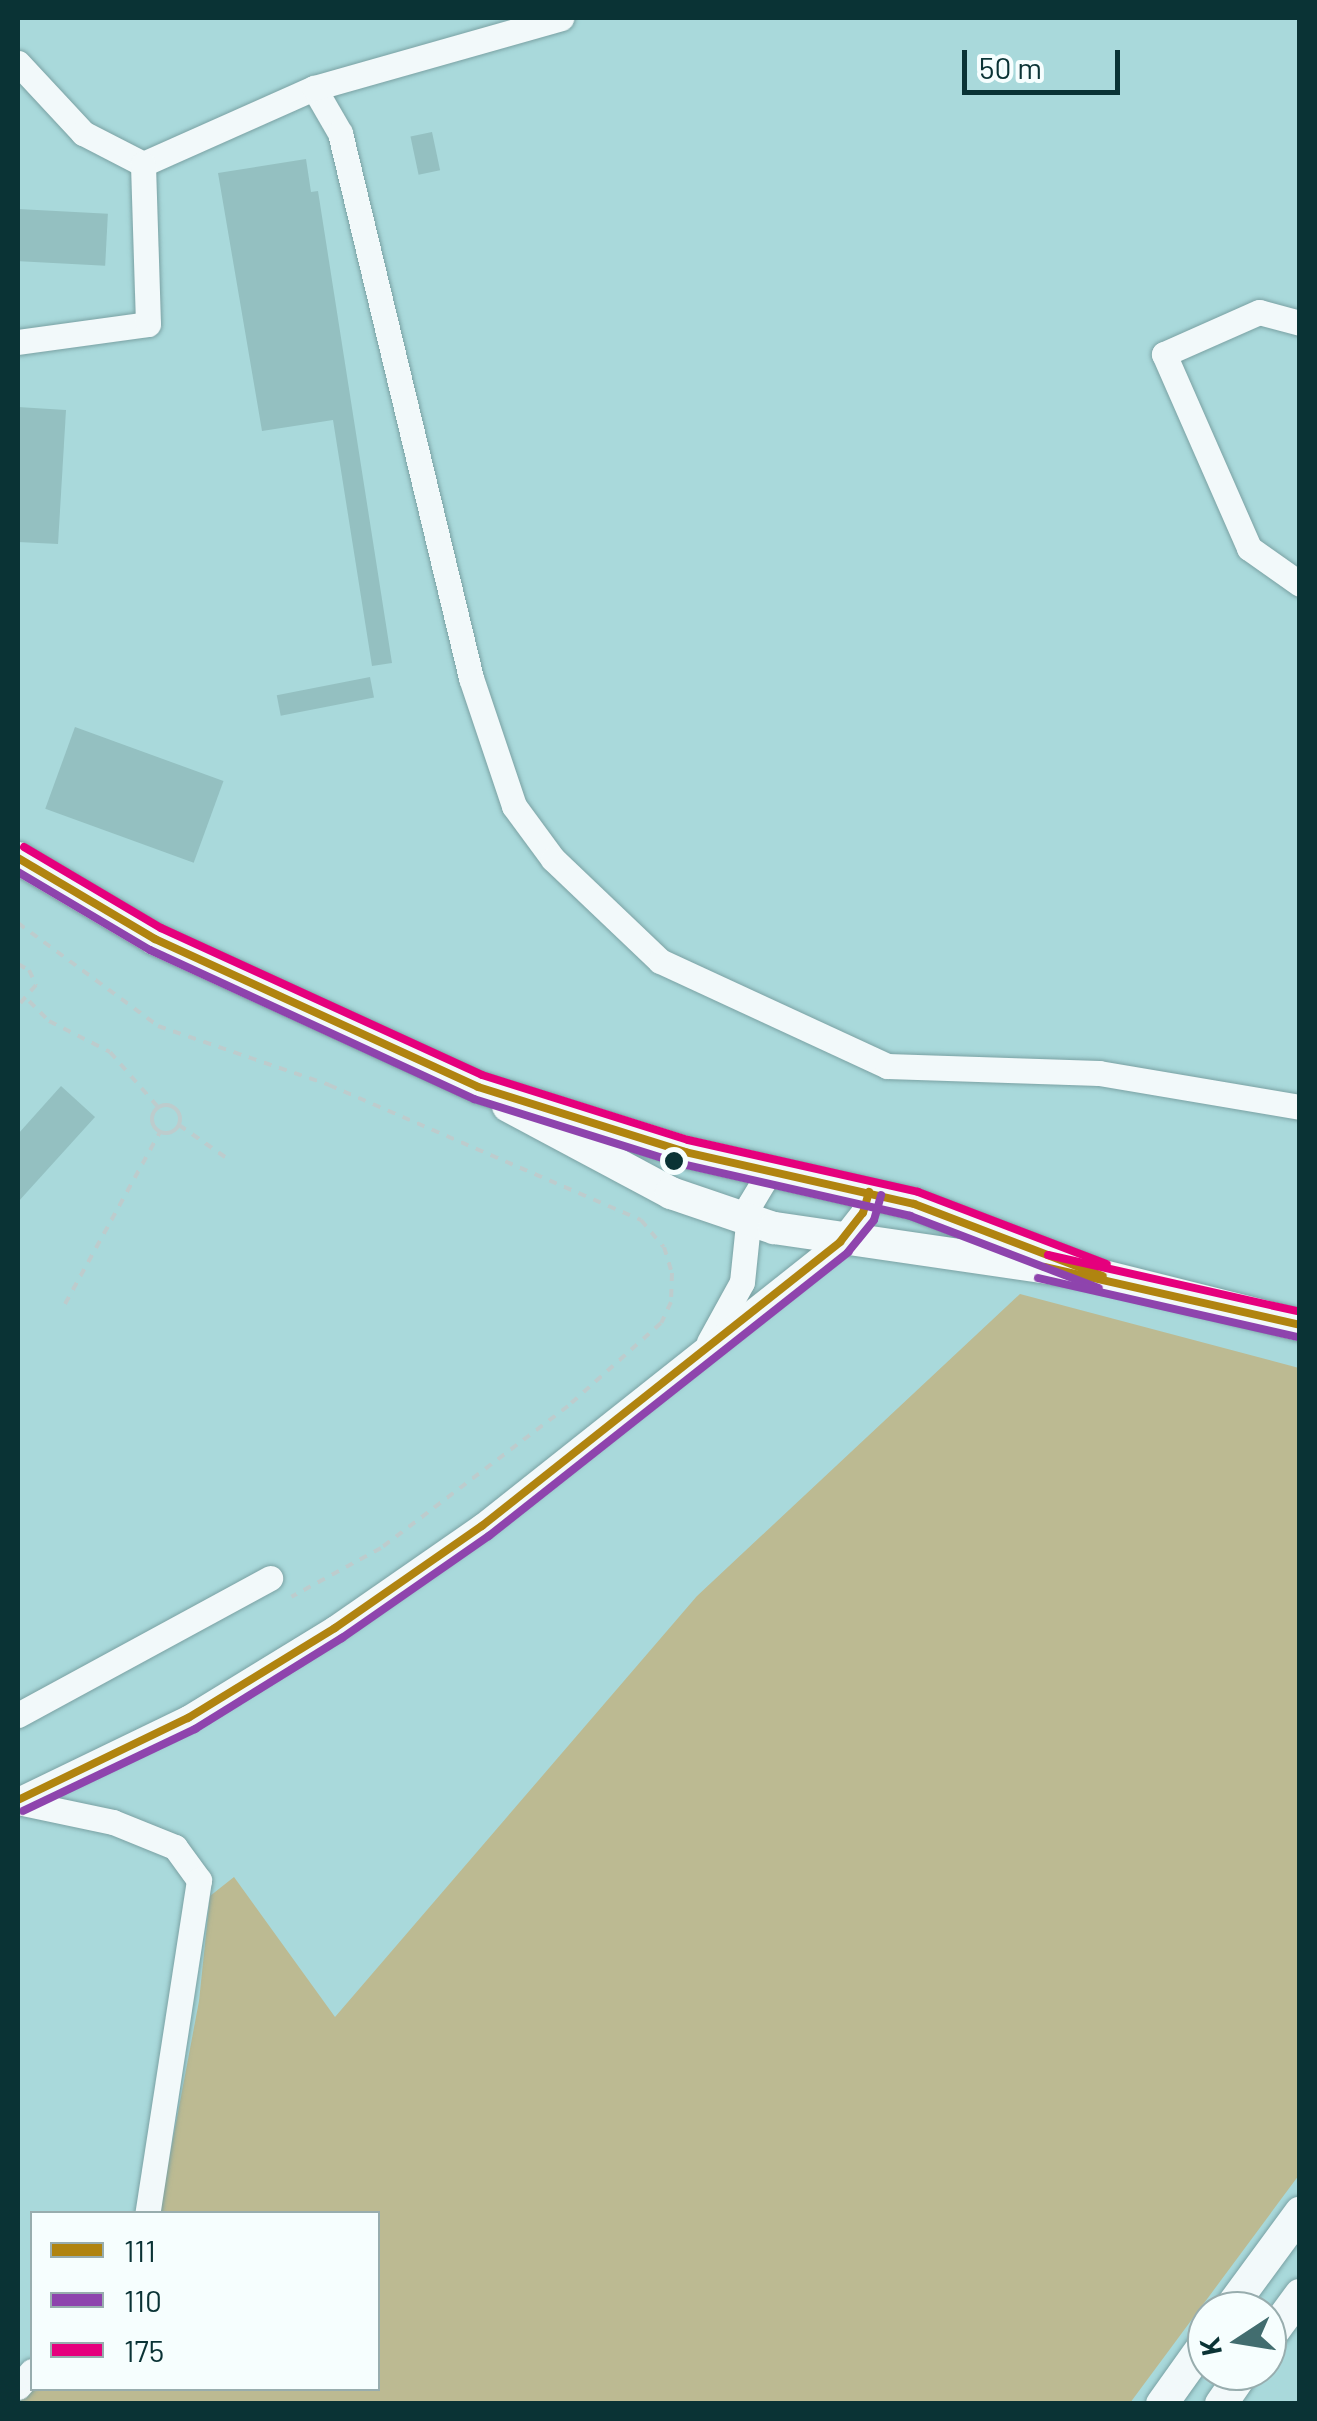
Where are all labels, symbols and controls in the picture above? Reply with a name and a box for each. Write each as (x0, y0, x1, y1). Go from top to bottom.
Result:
scale bar (967, 30, 1124, 92)
text: 50 m (979, 49, 1042, 85)
unlabelled marker (664, 1151, 684, 1171)
legend (30, 2211, 380, 2391)
text: 111 (124, 2232, 156, 2268)
text: 110 (124, 2282, 162, 2318)
north arrow (1187, 2291, 1287, 2391)
text: 175 (124, 2332, 164, 2368)
text: K (1191, 2335, 1228, 2359)

